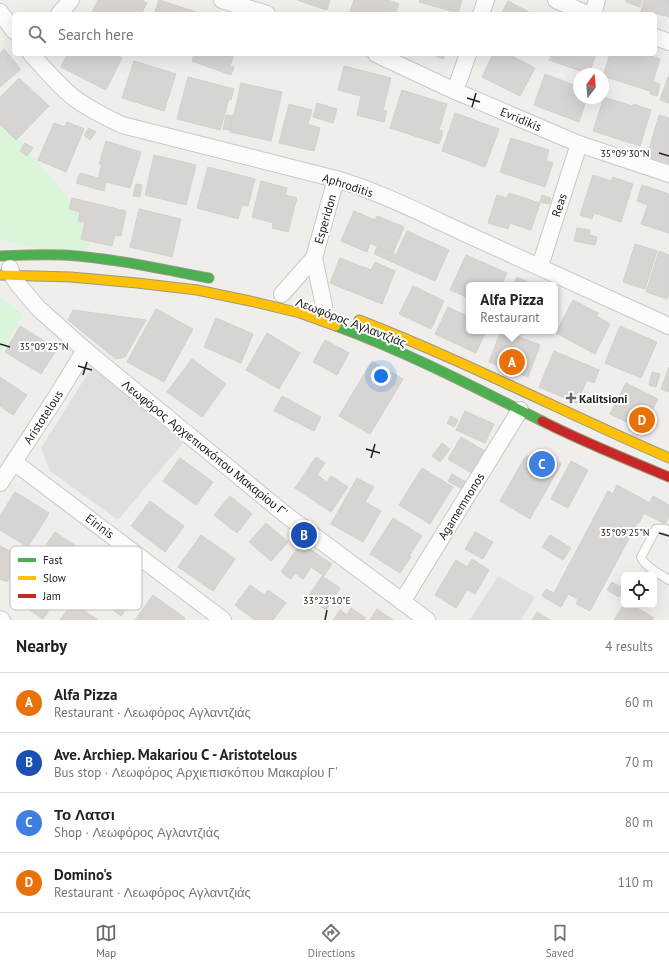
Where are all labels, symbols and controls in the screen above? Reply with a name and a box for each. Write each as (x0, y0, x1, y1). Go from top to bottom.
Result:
search box (12, 12, 657, 56)
icon: search (26, 23, 48, 45)
text: Search here (58, 25, 134, 44)
north arrow (573, 68, 609, 104)
street label: Evridikis (498, 104, 544, 134)
text: 35°09'30"N (600, 147, 650, 160)
street label: Aphroditis (321, 170, 375, 200)
street label: Reas (548, 191, 570, 219)
street label: Esperidon (311, 193, 339, 245)
popup (466, 282, 558, 334)
text: Alfa Pizza (480, 290, 544, 309)
street label: Λεωφόρος Αγλαντζιάς (294, 294, 409, 350)
text: Restaurant (480, 309, 540, 326)
text: 35°09'25"N (19, 340, 69, 353)
pin: A (499, 347, 525, 377)
your location (371, 366, 391, 386)
street label: Λεωφόρος Αρχιεπισκόπου Μακαρίου Γ' (119, 377, 291, 520)
street label: Aristotelous (20, 387, 66, 447)
place label: Kalitsioni (579, 391, 628, 406)
marker: Kalitsioni (566, 393, 576, 403)
pin: D (629, 405, 655, 435)
pin: C (529, 449, 555, 479)
street label: Agamemnonos (435, 470, 487, 542)
street label: Eirinis (83, 510, 117, 542)
pin: B (291, 520, 317, 550)
text: 35°09'25"N (600, 526, 650, 539)
legend (10, 546, 142, 610)
text: Fast (43, 553, 63, 567)
text: Slow (43, 571, 66, 585)
map controls (621, 572, 657, 608)
button: locate (621, 572, 657, 608)
text: Jam (42, 589, 61, 603)
text: 33°23'10"E (303, 594, 351, 607)
text: Nearby (16, 635, 67, 657)
text: 4 results (605, 638, 653, 655)
text: Alfa Pizza (54, 685, 117, 704)
text: A (25, 694, 33, 711)
text: 60 m (625, 694, 653, 711)
text: Restaurant · Λεωφόρος Αγλαντζιάς (54, 704, 251, 721)
text: Ave. Archiep. Makariou C - Aristotelous (54, 745, 297, 764)
text: B (25, 754, 33, 771)
text: 70 m (625, 754, 653, 771)
text: Bus stop · Λεωφόρος Αρχιεπισκόπου Μακαρίου Γ' (54, 764, 338, 781)
text: Το Λατσι (54, 805, 115, 824)
text: C (25, 814, 33, 831)
text: 80 m (625, 814, 653, 831)
text: Shop · Λεωφόρος Αγλαντζιάς (54, 824, 219, 841)
text: Domino's (54, 865, 112, 884)
text: D (25, 874, 33, 891)
text: 110 m (618, 874, 653, 891)
text: Restaurant · Λεωφόρος Αγλαντζιάς (54, 884, 251, 901)
tab: Map (95, 922, 117, 960)
tab: Directions (308, 922, 355, 960)
tab: Saved (546, 922, 574, 960)

